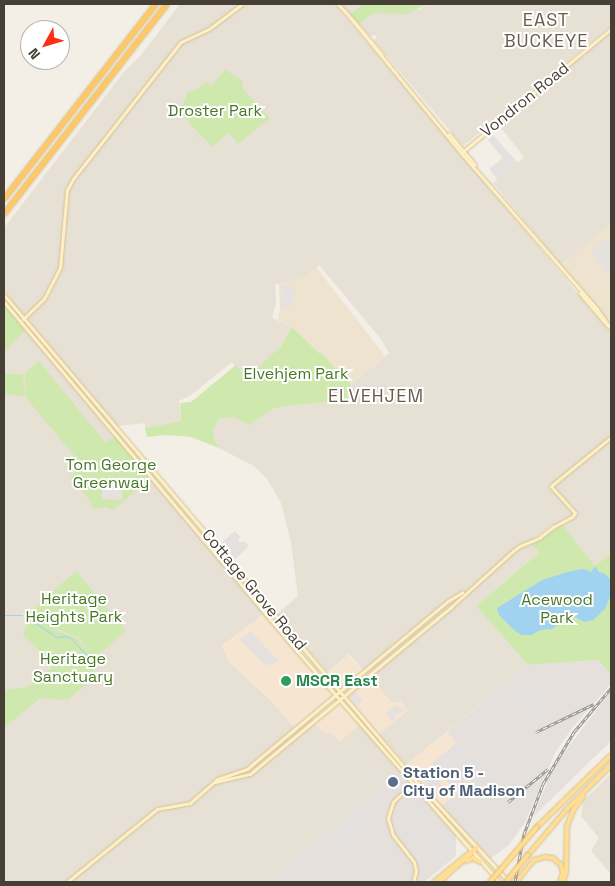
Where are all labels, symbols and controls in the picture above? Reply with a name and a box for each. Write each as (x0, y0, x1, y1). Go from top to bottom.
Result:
district label: EAST BUCKEYE (503, 10, 589, 52)
north arrow (20, 20, 70, 70)
text: N (24, 45, 44, 63)
street label: Vondron Road (477, 59, 573, 141)
park label: Droster Park (168, 101, 262, 121)
park label: Elvehjem Park (243, 364, 349, 384)
district label: ELVEHJEM (327, 385, 425, 407)
park label: Tom George Greenway (66, 455, 156, 493)
street label: Cottage Grove Road (198, 525, 310, 655)
park label: Heritage Heights Park (26, 589, 122, 627)
park label: Acewood Park (521, 590, 593, 628)
park label: Heritage Sanctuary (33, 649, 113, 687)
place label: MSCR East (296, 671, 378, 691)
marker: MSCR East (280, 675, 292, 687)
place label: Station 5 - City of Madison (403, 763, 525, 801)
marker: Station 5 - City of Madison (387, 776, 399, 788)

